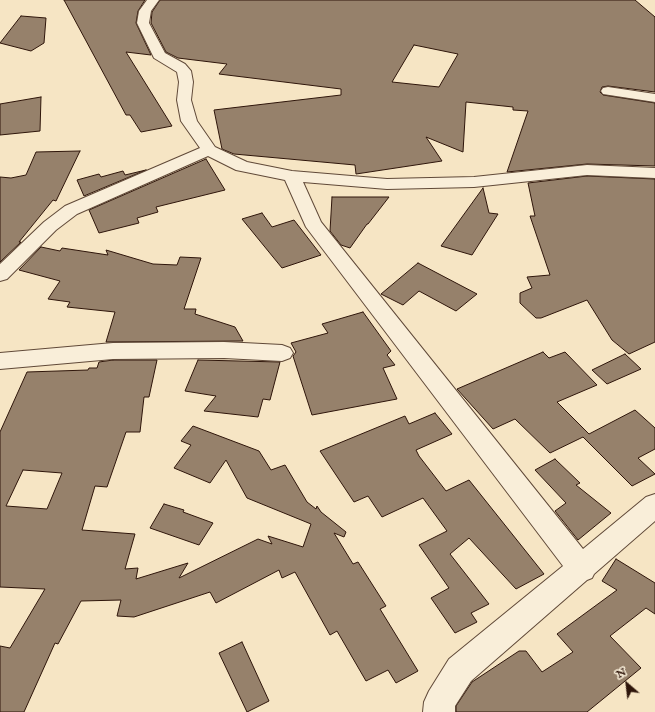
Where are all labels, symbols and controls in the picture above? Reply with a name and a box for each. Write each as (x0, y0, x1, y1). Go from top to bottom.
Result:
north arrow (607, 664, 647, 704)
text: N (614, 665, 629, 682)

